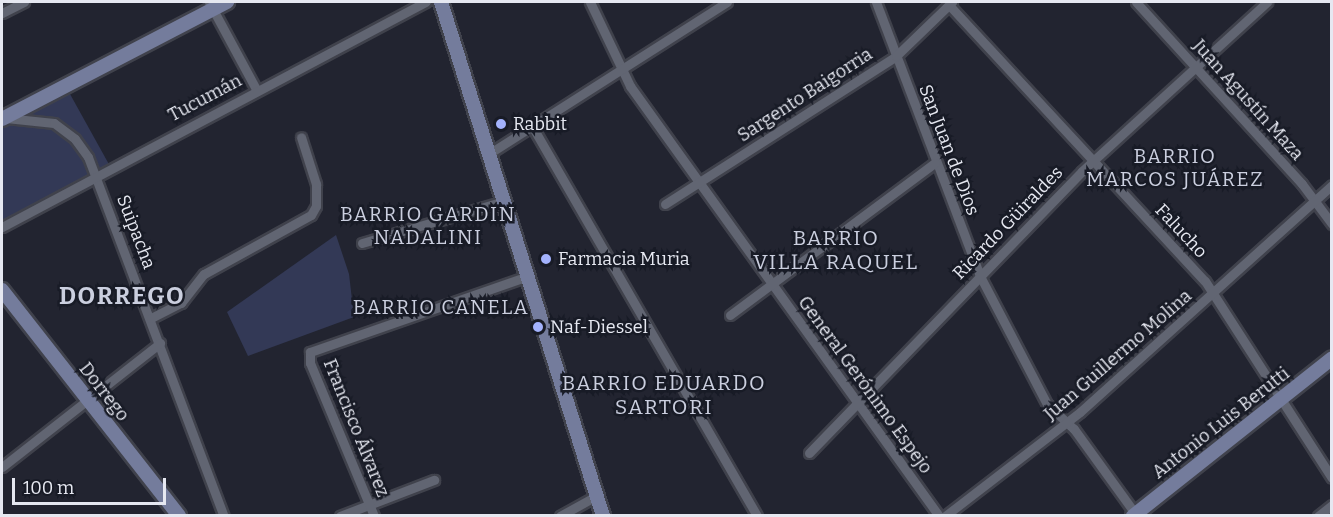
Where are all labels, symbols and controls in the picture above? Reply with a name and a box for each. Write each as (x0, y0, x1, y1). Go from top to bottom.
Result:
street label: Juan Agustín Maza (1188, 35, 1308, 165)
street label: Sargento Baigorria (734, 43, 876, 147)
street label: Tucumán (165, 70, 245, 126)
street label: San Juan de Dios (914, 82, 984, 218)
place label: Rabbit (513, 113, 567, 135)
marker: Rabbit (494, 117, 508, 131)
district label: BARRIO MARCOS JUÁREZ (1086, 145, 1264, 192)
street label: Ricardo Güiraldes (948, 162, 1068, 284)
street label: Suipacha (112, 192, 160, 272)
street label: Falucho (1151, 199, 1211, 263)
district label: BARRIO GARDIN NADALINI (340, 203, 516, 250)
district label: BARRIO VILLA RAQUEL (753, 225, 919, 275)
place label: Farmacia Muria (558, 248, 690, 270)
marker: Farmacia Muria (539, 252, 553, 266)
district label: DORREGO (59, 283, 185, 311)
street label: Juan Guillermo Molina (1040, 285, 1196, 425)
street label: General Gerónimo Espejo (793, 292, 937, 478)
district label: BARRIO CANELA (353, 295, 529, 319)
place label: Naf-Diessel (550, 316, 648, 338)
marker: Naf-Diessel (531, 320, 545, 334)
street label: Francisco Álvarez (319, 356, 393, 500)
street label: Dorrego (74, 358, 134, 426)
street label: Antonio Luis Berutti (1148, 363, 1294, 483)
district label: BARRIO EDUARDO SARTORI (562, 370, 766, 420)
scale bar (15, 466, 170, 504)
text: 100 m (23, 477, 74, 499)

